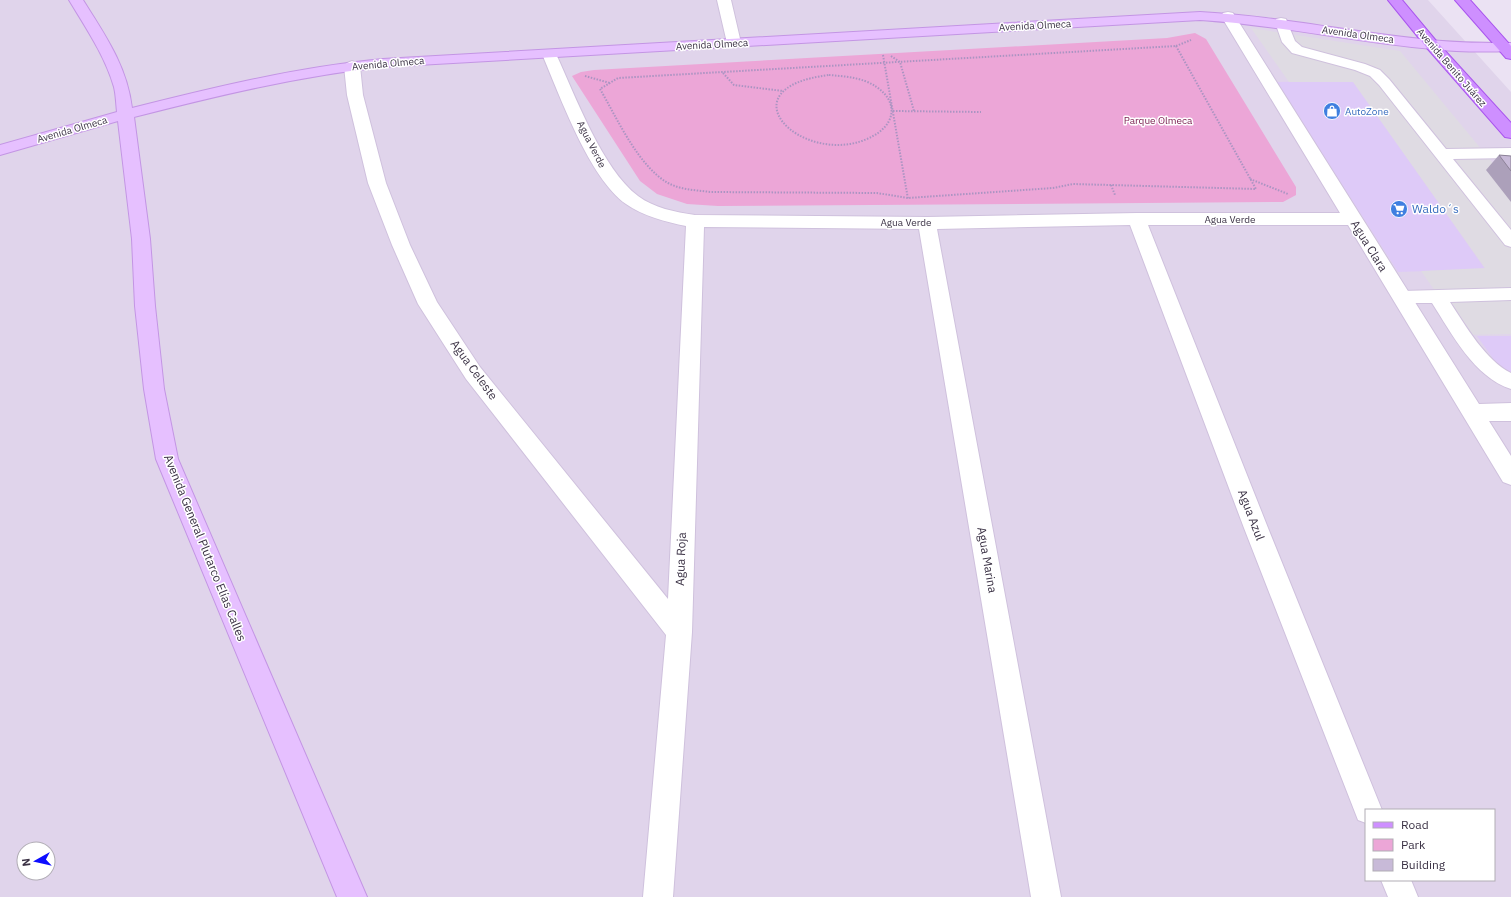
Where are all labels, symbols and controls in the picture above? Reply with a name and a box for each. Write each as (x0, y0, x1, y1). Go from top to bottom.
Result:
street label: Avenida Olmeca (998, 17, 1072, 34)
street label: Avenida Olmeca (1321, 23, 1395, 46)
street label: Avenida Benito Juárez (1414, 25, 1489, 109)
street label: Avenida Olmeca (675, 36, 749, 53)
street label: Avenida Olmeca (351, 54, 425, 73)
shop icon: AutoZone (1322, 101, 1342, 121)
place label: AutoZone (1345, 105, 1389, 118)
street label: Avenida Olmeca (35, 113, 109, 146)
park label: Parque Olmeca (1124, 114, 1193, 127)
street label: Agua Verde (574, 118, 609, 170)
supermarket icon: Waldo´s (1389, 199, 1409, 219)
place label: Waldo´s (1412, 201, 1459, 216)
street label: Agua Verde (1204, 213, 1256, 226)
street label: Agua Verde (880, 216, 932, 229)
street label: Agua Clara (1348, 217, 1391, 275)
street label: Agua Celeste (448, 337, 501, 403)
street label: Avenida General Plutarco Elías Calles (161, 452, 250, 643)
street label: Agua Azul (1235, 487, 1268, 542)
street label: Agua Marina (974, 526, 1001, 595)
street label: Agua Roja (672, 531, 689, 586)
legend (1365, 809, 1495, 881)
text: Road (1401, 817, 1429, 832)
text: Park (1401, 837, 1426, 852)
north arrow (16, 841, 56, 881)
text: N (19, 857, 34, 867)
text: Building (1401, 857, 1446, 872)

